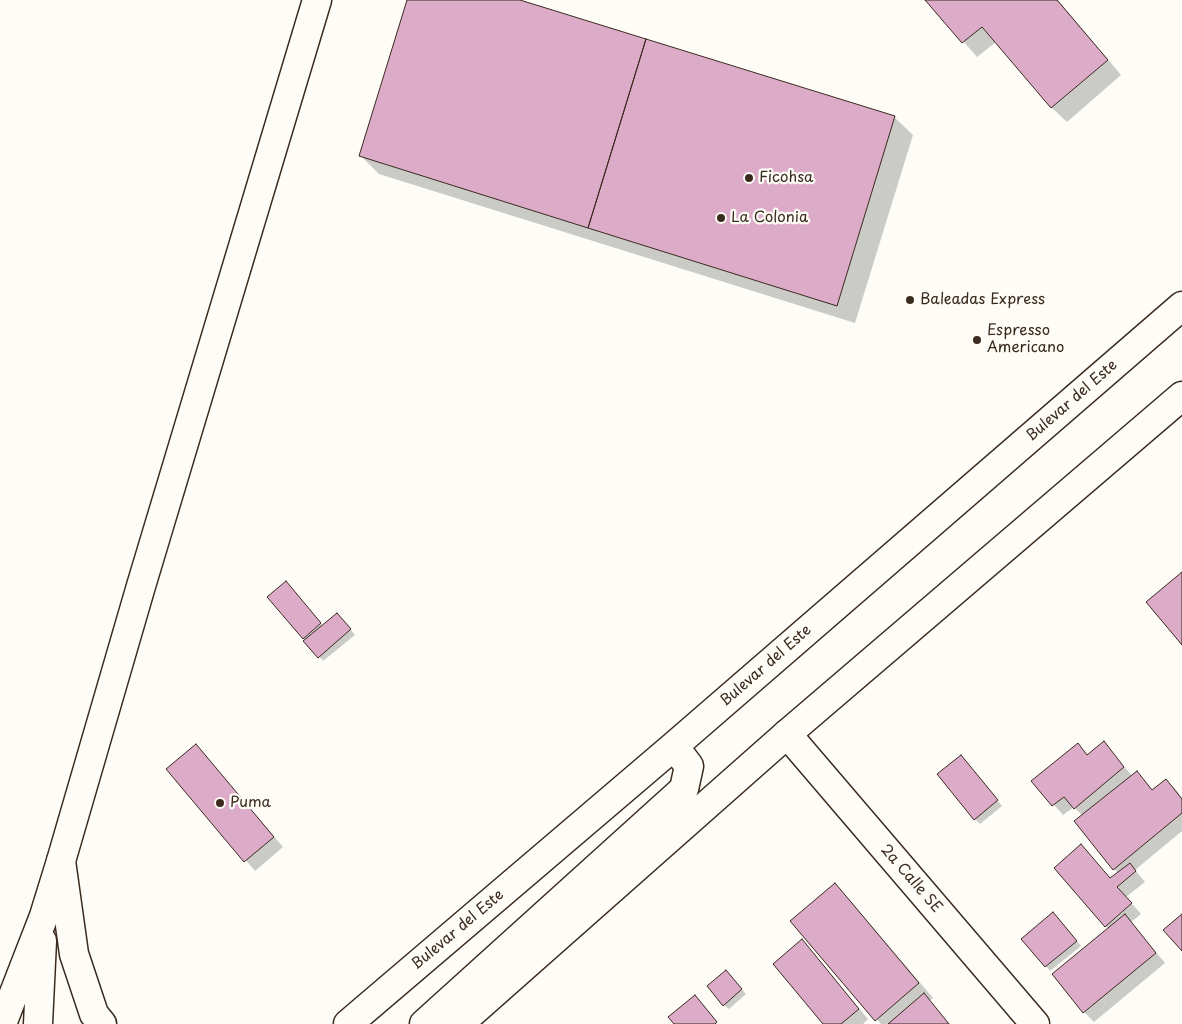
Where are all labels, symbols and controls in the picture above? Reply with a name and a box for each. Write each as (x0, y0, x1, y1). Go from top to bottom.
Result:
place label: Ficohsa (759, 169, 813, 187)
marker: Ficohsa (743, 172, 755, 184)
place label: La Colonia (731, 209, 808, 227)
marker: La Colonia (715, 212, 727, 224)
place label: Baleadas Express (920, 291, 1045, 309)
marker: Baleadas Express (904, 294, 916, 306)
place label: Espresso Americano (987, 322, 1064, 357)
marker: Espresso Americano (971, 334, 983, 346)
street label: Bulevar del Este (1023, 356, 1121, 446)
street label: Bulevar del Este (717, 621, 815, 711)
place label: Puma (230, 794, 271, 812)
marker: Puma (214, 797, 226, 809)
street label: 2a Calle SE (876, 841, 946, 917)
street label: Bulevar del Este (408, 886, 508, 974)

